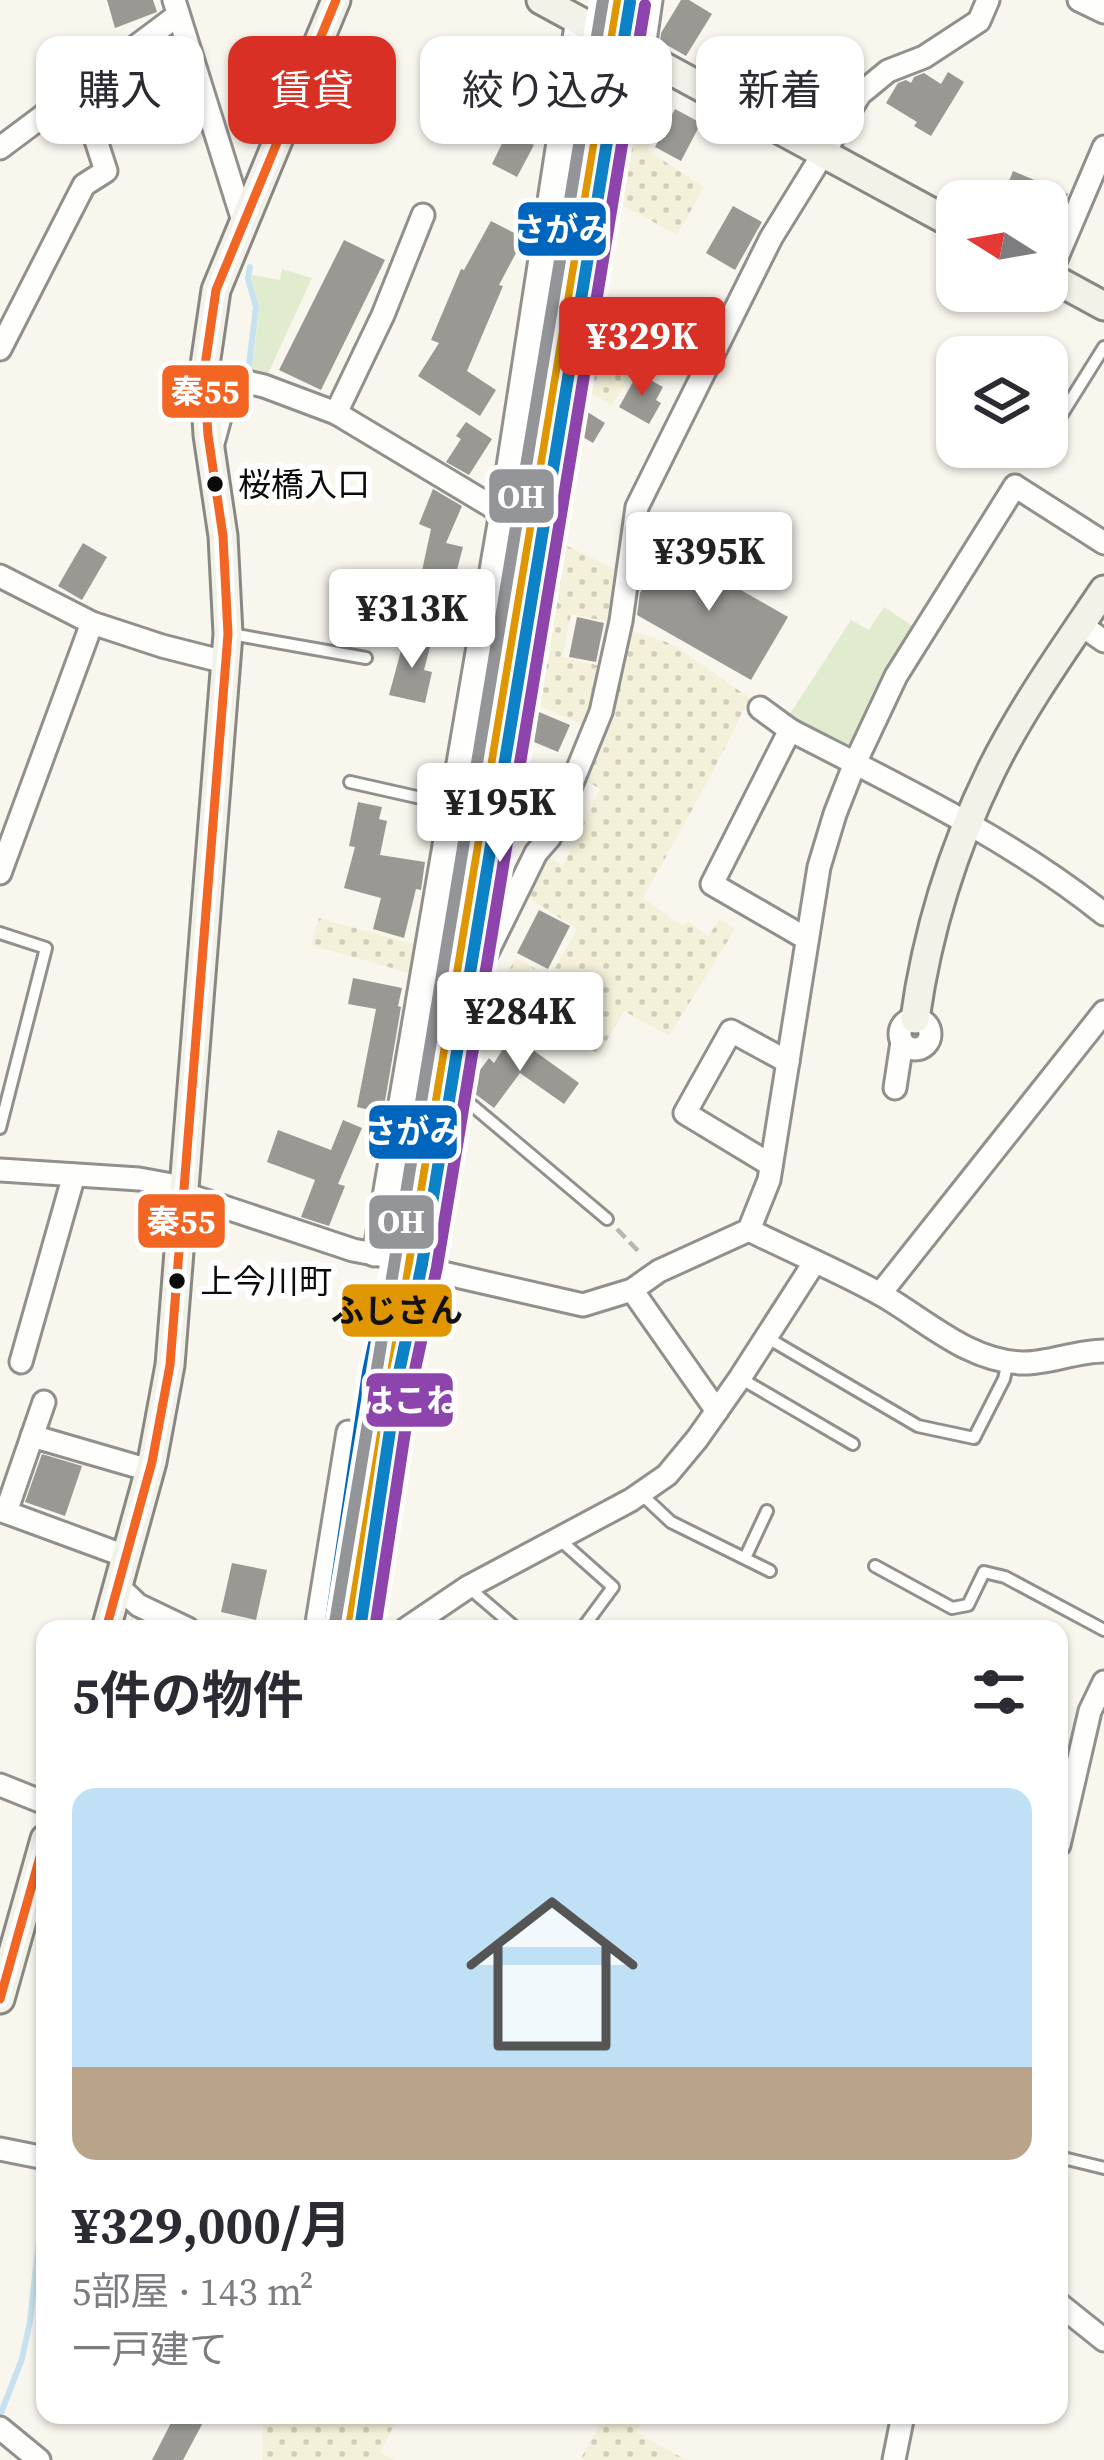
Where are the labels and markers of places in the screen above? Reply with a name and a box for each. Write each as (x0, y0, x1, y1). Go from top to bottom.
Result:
pin: ¥329K (558, 297, 726, 399)
place label: 桜橋入口 (238, 462, 370, 507)
marker: 桜橋入口 (204, 473, 226, 495)
pin: ¥395K (625, 512, 793, 614)
pin: ¥313K (328, 569, 496, 671)
pin: ¥195K (416, 763, 584, 865)
pin: ¥284K (436, 972, 604, 1074)
place label: 上今川町 (200, 1259, 332, 1304)
marker: 上今川町 (166, 1270, 188, 1292)

